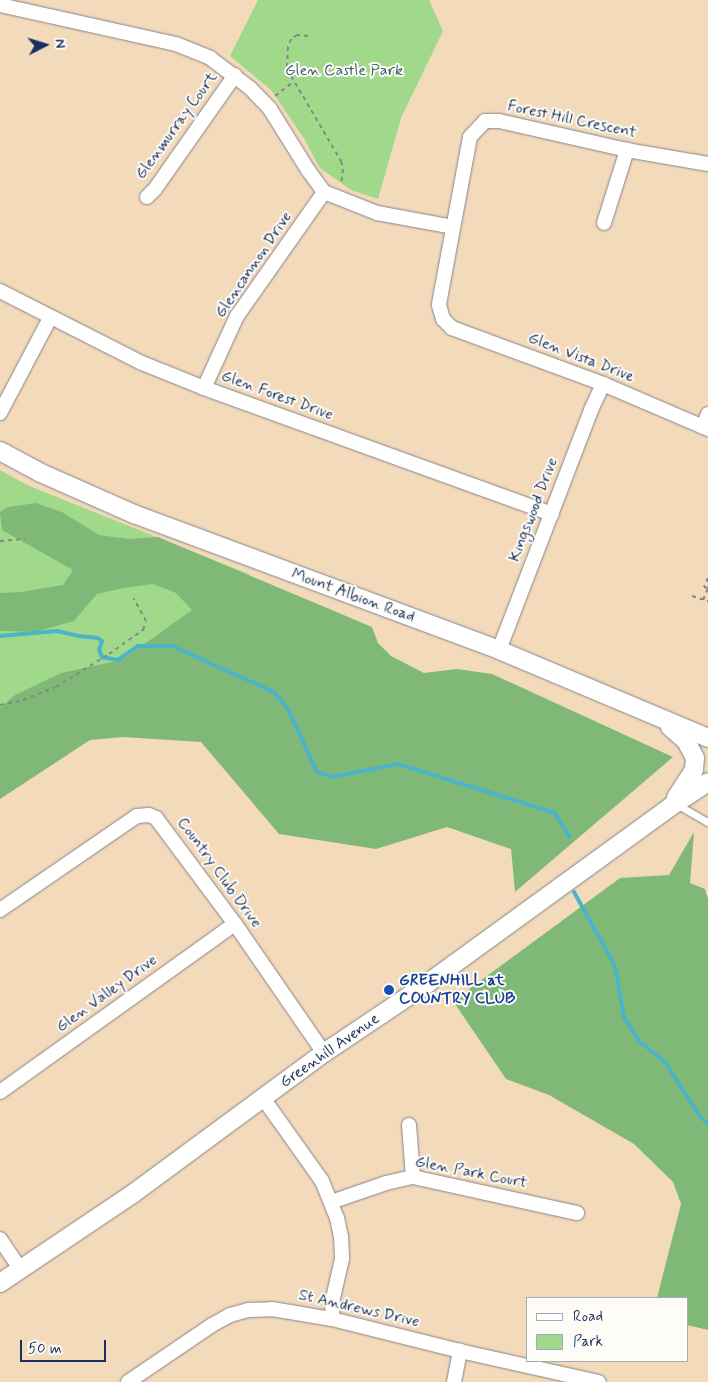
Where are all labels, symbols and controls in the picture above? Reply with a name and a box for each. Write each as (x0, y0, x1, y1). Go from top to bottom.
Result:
north arrow (20, 20, 70, 70)
text: N (51, 38, 69, 49)
park label: Glen Castle Park (285, 61, 403, 81)
street label: Glenmurray Court (132, 69, 222, 183)
street label: Forest Hill Crescent (506, 97, 638, 143)
street label: Glencannon Drive (212, 209, 296, 321)
street label: Glen Vista Drive (525, 329, 637, 387)
street label: Glen Forest Drive (218, 367, 336, 425)
street label: Kingswood Drive (505, 455, 563, 565)
street label: Mount Albion Road (289, 565, 417, 627)
street label: Country Club Drive (173, 815, 265, 931)
street label: Glen Valley Drive (53, 951, 161, 1037)
place label: GREENHILL at COUNTRY CLUB (399, 971, 515, 1009)
marker: GREENHILL at COUNTRY CLUB (383, 984, 395, 996)
street label: Greenhill Avenue (277, 1010, 383, 1092)
street label: Glen Park Court (413, 1153, 529, 1193)
street label: St Andrews Drive (299, 1286, 419, 1332)
legend (526, 1297, 688, 1362)
text: Road (573, 1307, 603, 1327)
scale bar (22, 1330, 109, 1362)
text: Park (573, 1332, 603, 1352)
text: 50 m (28, 1339, 62, 1359)

